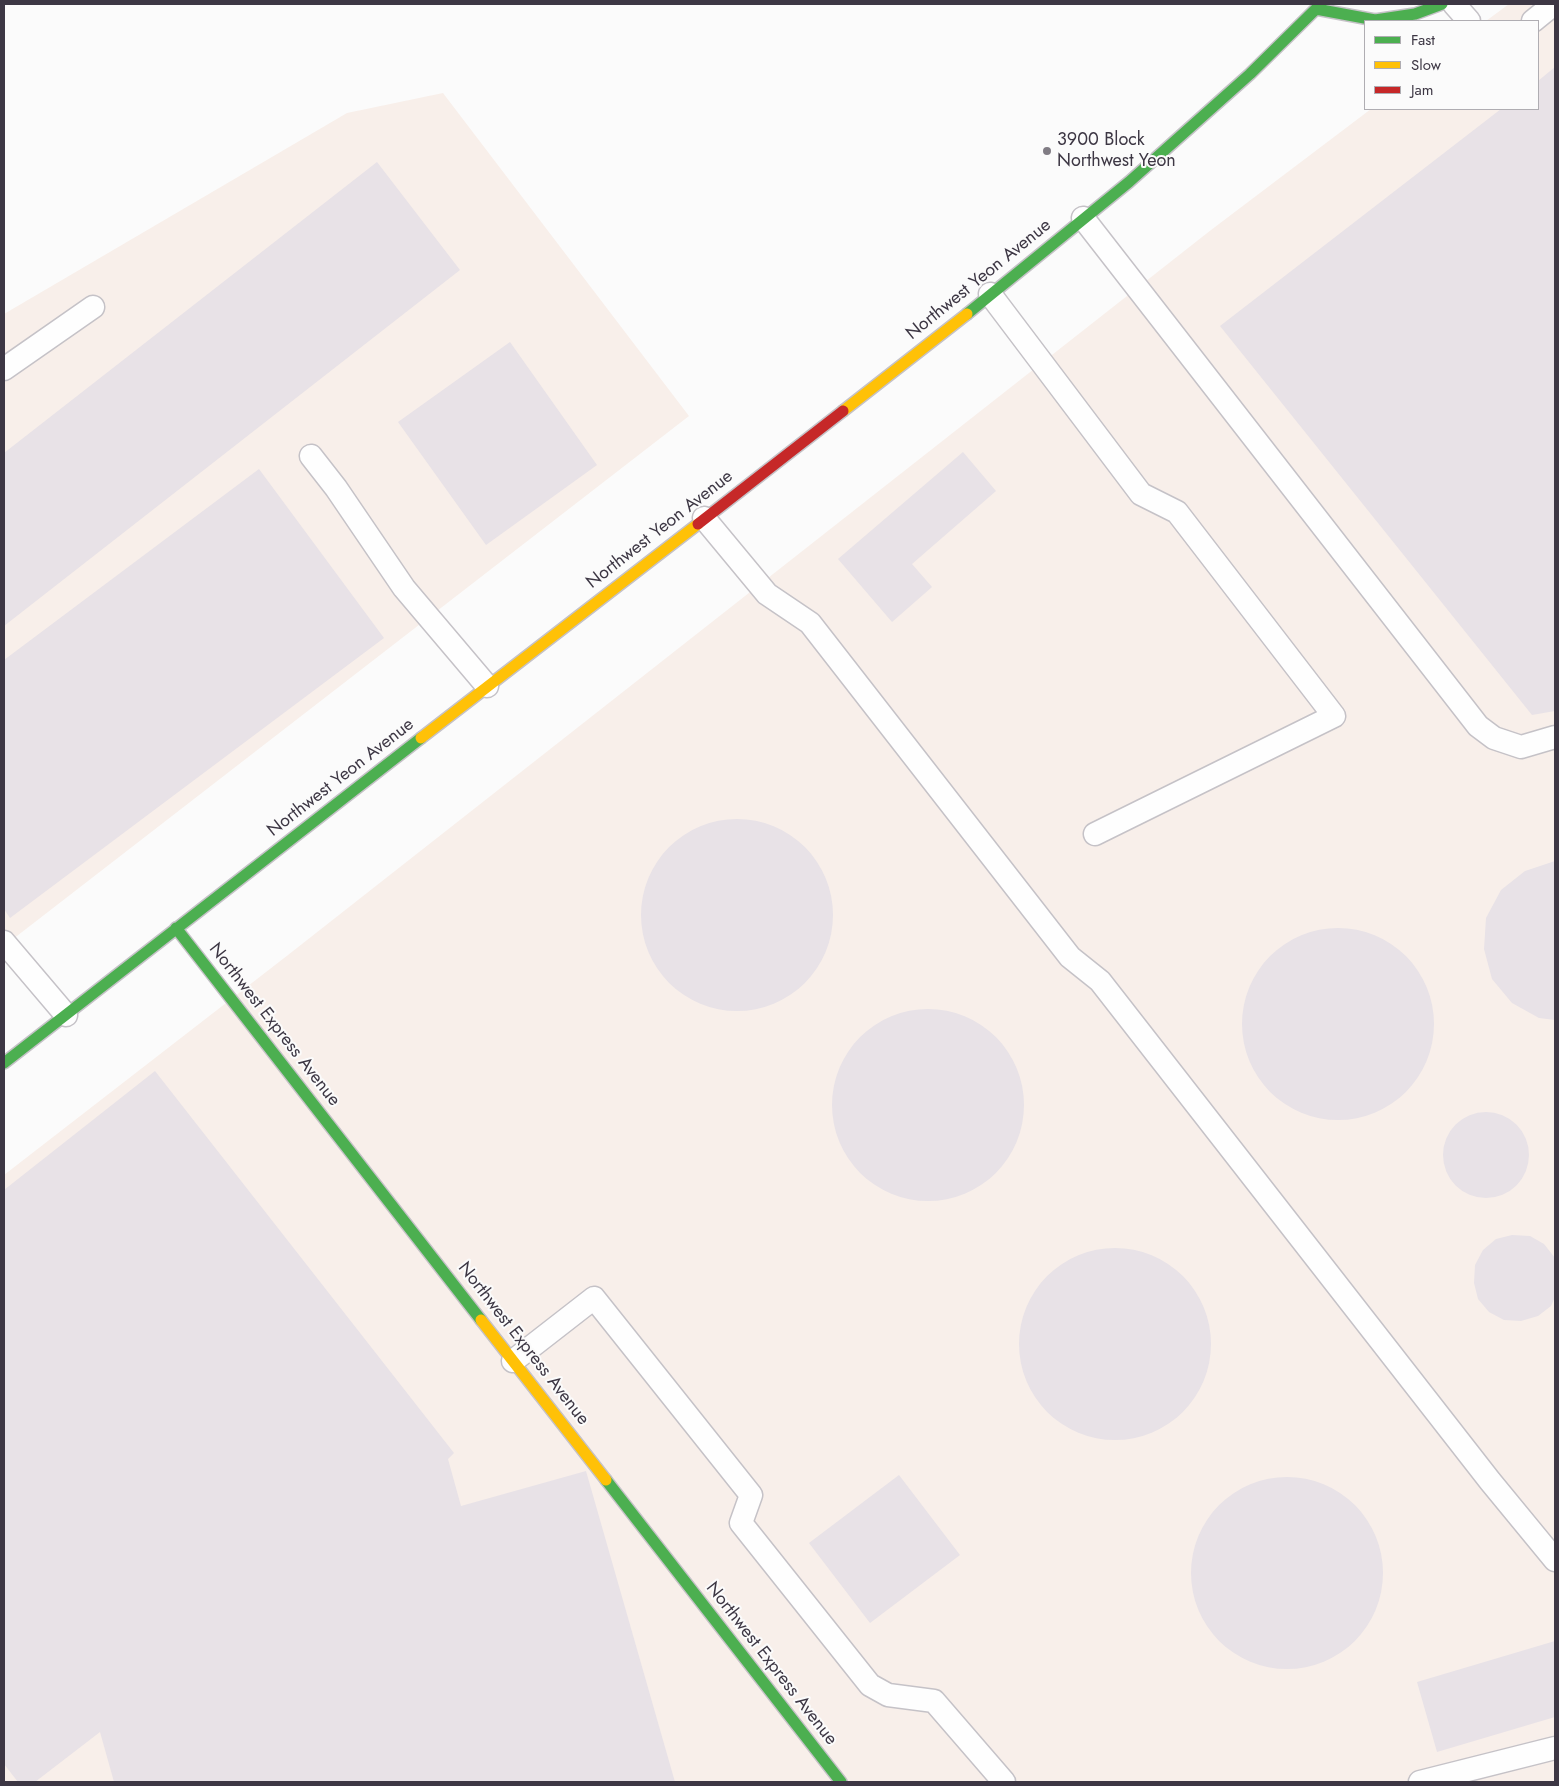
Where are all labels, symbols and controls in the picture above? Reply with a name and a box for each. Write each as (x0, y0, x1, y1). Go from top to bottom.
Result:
legend (1364, 20, 1539, 110)
text: Fast (1411, 29, 1435, 51)
text: Slow (1411, 54, 1441, 76)
text: Jam (1411, 79, 1434, 101)
place label: 3900 Block Northwest Yeon (1057, 130, 1176, 172)
marker: 3900 Block Northwest Yeon (1041, 145, 1053, 157)
street label: Northwest Yeon Avenue (902, 215, 1056, 345)
street label: Northwest Yeon Avenue (582, 466, 738, 594)
street label: Northwest Yeon Avenue (263, 714, 419, 842)
street label: Northwest Express Avenue (204, 939, 344, 1111)
street label: Northwest Express Avenue (453, 1258, 593, 1430)
street label: Northwest Express Avenue (701, 1578, 841, 1750)

